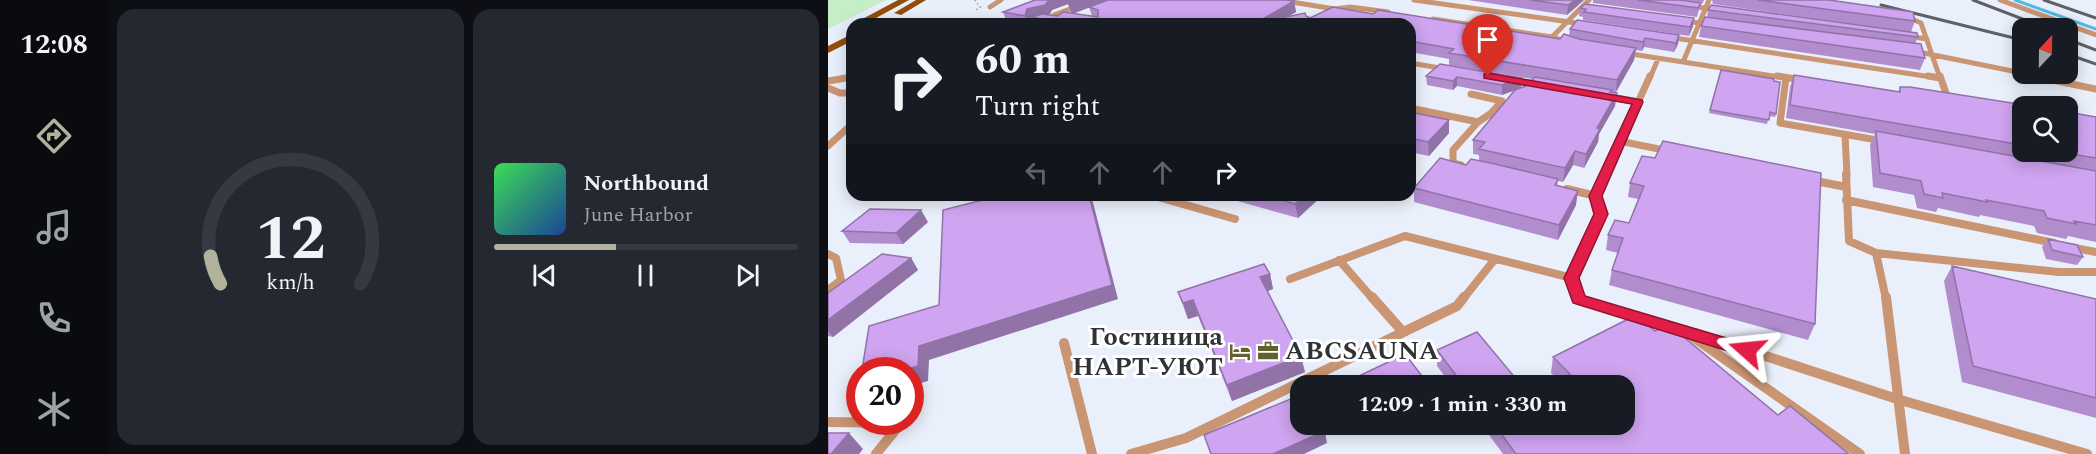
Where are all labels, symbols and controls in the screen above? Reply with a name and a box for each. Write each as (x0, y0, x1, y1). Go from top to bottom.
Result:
pin (1462, 14, 1513, 76)
north arrow (2012, 18, 2078, 84)
map controls (2012, 18, 2078, 162)
icon: arrive (1471, 23, 1504, 56)
text: 12:08 (20, 24, 88, 66)
text: 60 m (975, 29, 1070, 92)
icon: right (876, 42, 954, 120)
text: Turn right (975, 86, 1100, 128)
button: search (2012, 96, 2078, 162)
icon: directions (33, 115, 75, 157)
icon: left (1020, 156, 1053, 189)
icon: ahead (1083, 156, 1116, 189)
icon: ahead (1146, 156, 1179, 189)
icon: right (1209, 156, 1242, 189)
text: Northbound (584, 167, 709, 200)
text: 12 (255, 192, 325, 287)
text: June Harbor (584, 200, 693, 230)
icon: music (33, 206, 75, 248)
icon: previous (528, 259, 561, 292)
icon: pause (629, 259, 662, 292)
icon: next (731, 259, 764, 292)
text: km/h (266, 266, 314, 299)
icon: phone (33, 297, 75, 339)
place label: Гостиница НАРТ-УЮТ (1072, 317, 1224, 387)
position arrow (1715, 318, 1779, 382)
place label: ABCSAUNA (1285, 331, 1439, 371)
office icon: ABCSAUNA (1256, 339, 1280, 363)
hotel icon: Гостиница НАРТ-УЮТ (1228, 340, 1252, 364)
speed limit sign: 20 (846, 357, 924, 435)
icon: climate (33, 388, 75, 430)
text: 12:09 · 1 min · 330 m (1358, 388, 1567, 421)

